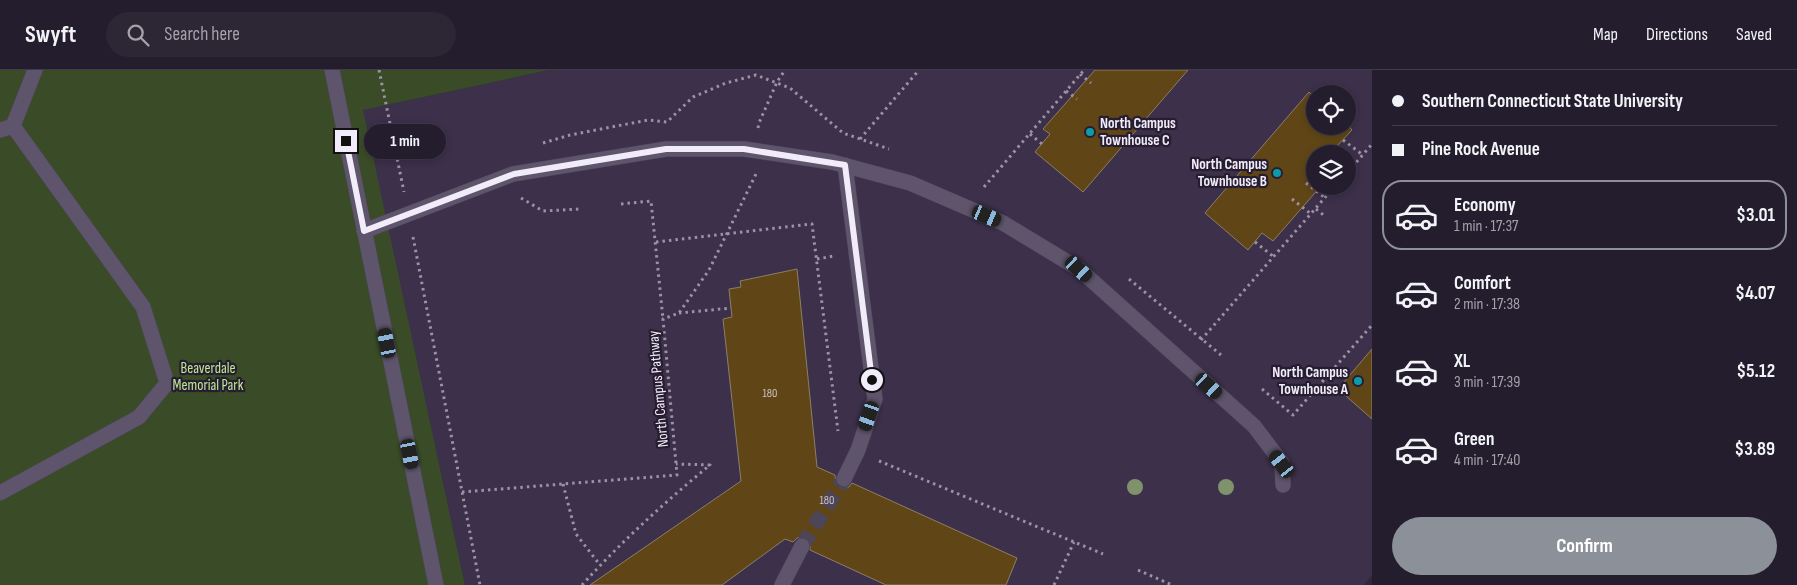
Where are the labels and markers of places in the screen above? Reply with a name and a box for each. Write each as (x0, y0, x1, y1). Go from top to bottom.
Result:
place label: North Campus Townhouse C (1100, 114, 1176, 150)
marker: North Campus Townhouse C (1084, 126, 1096, 138)
place label: North Campus Townhouse B (1191, 155, 1267, 191)
marker: North Campus Townhouse B (1271, 167, 1283, 179)
place label: North Campus Townhouse A (1272, 363, 1349, 399)
marker: North Campus Townhouse A (1352, 375, 1364, 387)

